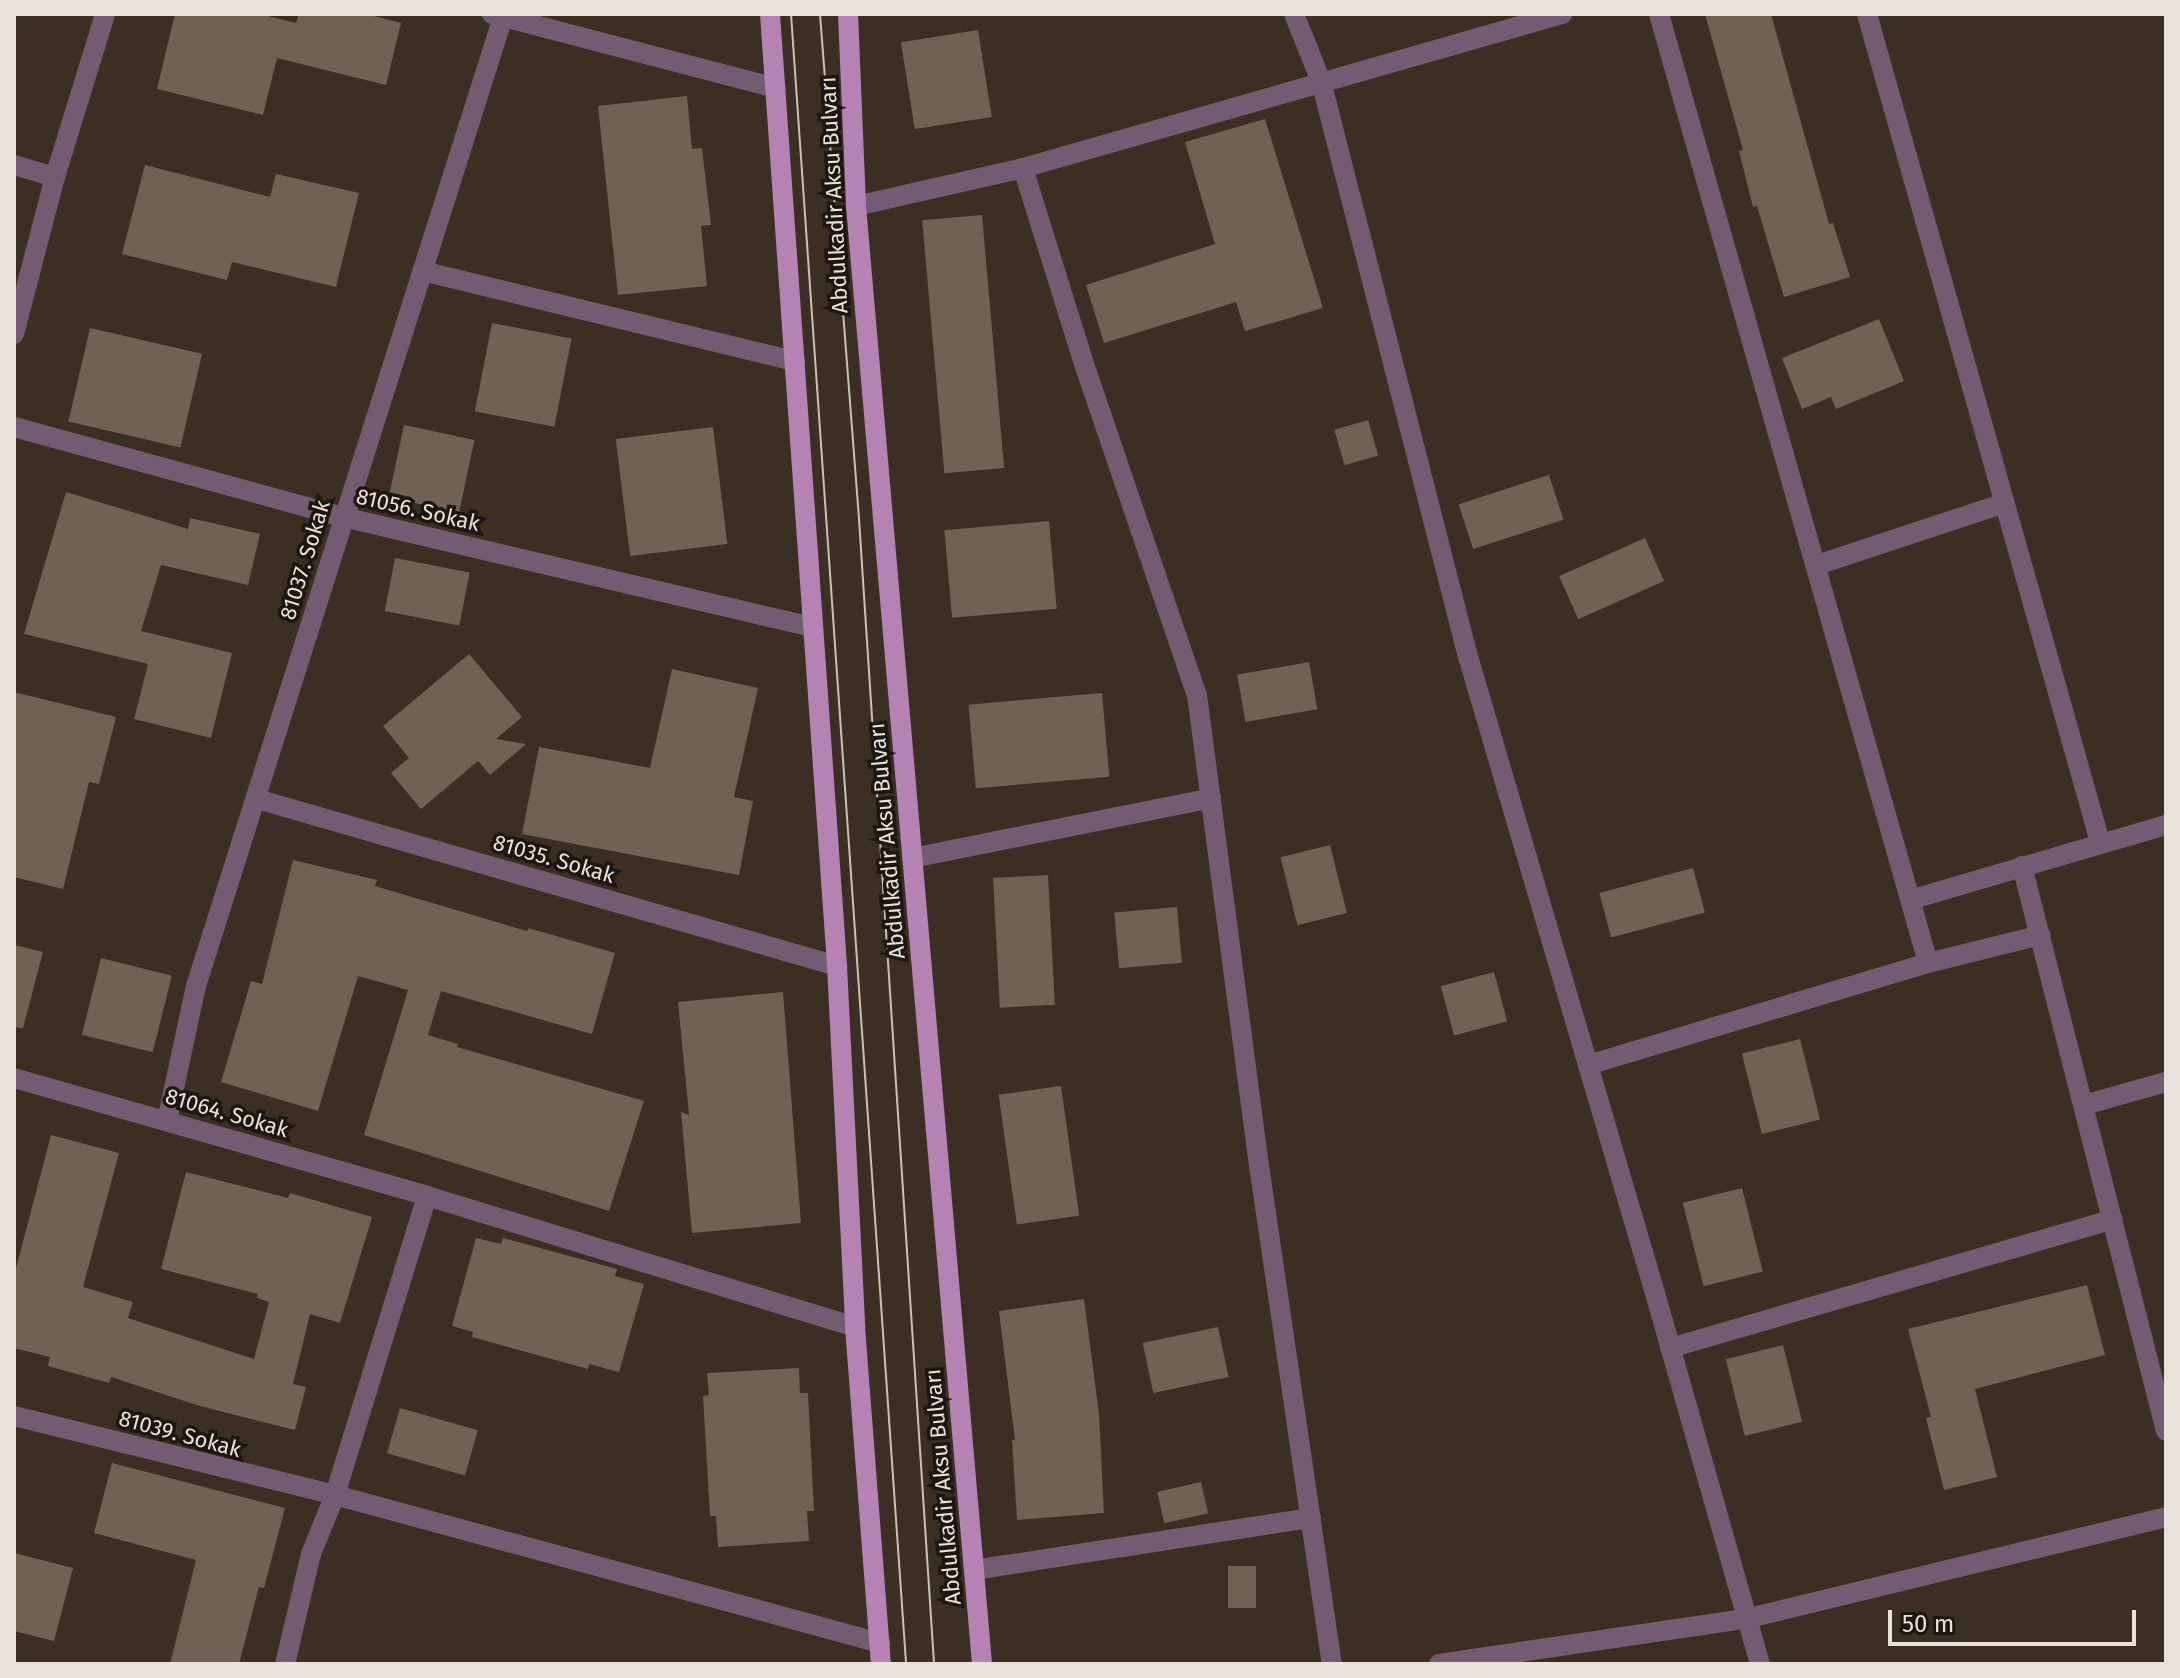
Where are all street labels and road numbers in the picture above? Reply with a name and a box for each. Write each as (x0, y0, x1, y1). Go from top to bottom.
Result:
street label: Abdulkadir Aksu Bulvarı (815, 76, 853, 314)
street label: 81056. Sokak (354, 483, 482, 537)
street label: 81037. Sokak (274, 497, 336, 623)
street label: Abdulkadir Aksu Bulvarı (864, 722, 910, 960)
street label: 81035. Sokak (490, 829, 618, 889)
street label: 81064. Sokak (162, 1083, 292, 1143)
street label: Abdulkadir Aksu Bulvarı (920, 1368, 966, 1606)
street label: 81039. Sokak (116, 1405, 244, 1463)

